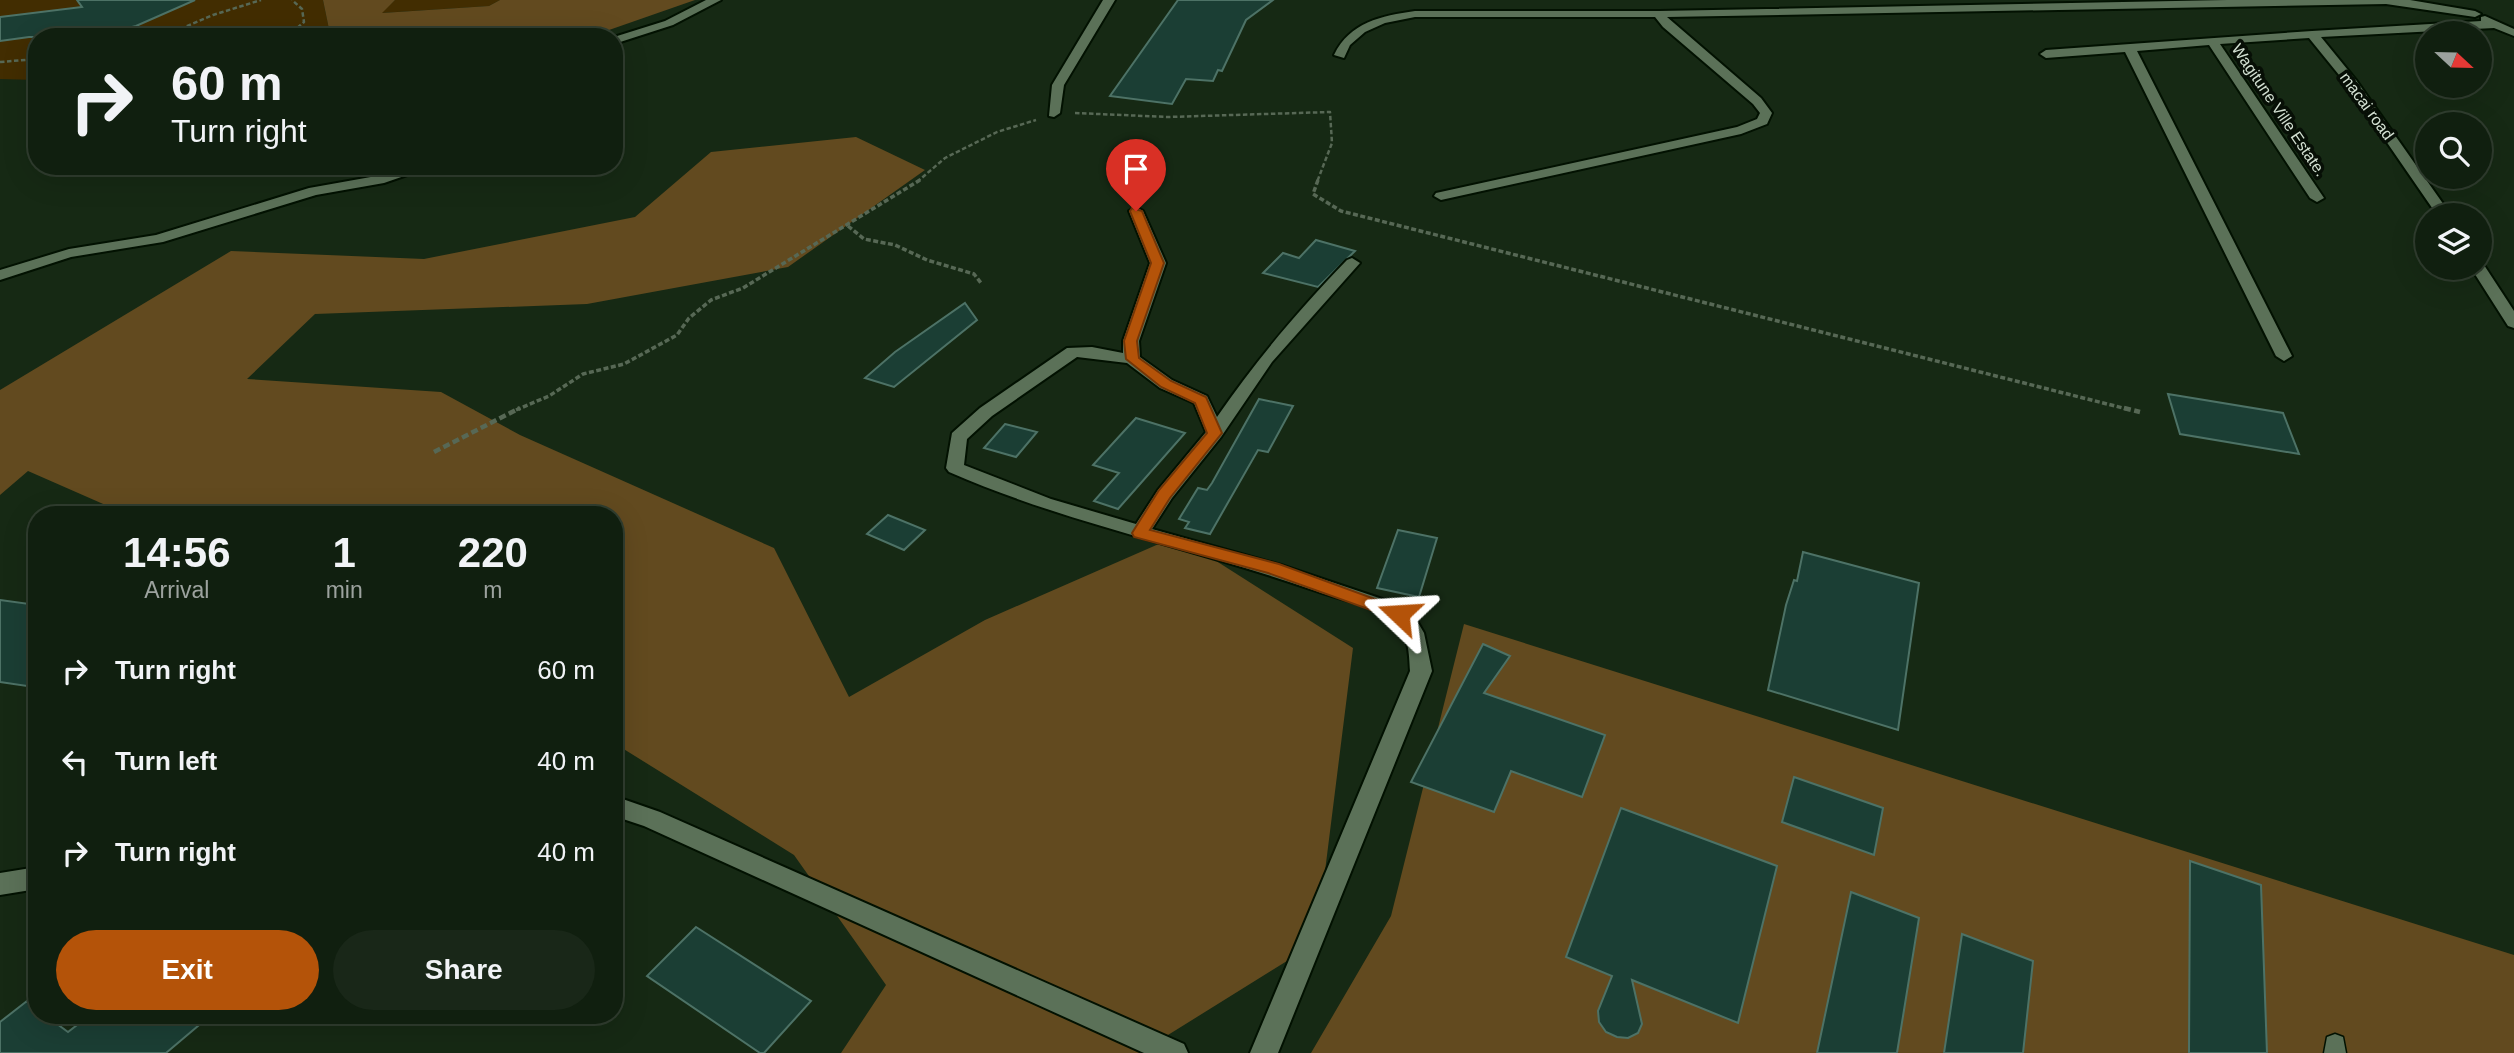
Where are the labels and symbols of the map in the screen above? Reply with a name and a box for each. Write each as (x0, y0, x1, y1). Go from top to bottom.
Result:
north arrow (2415, 21, 2492, 98)
street label: Wagitune Ville Estate. (2228, 41, 2330, 179)
street label: macai road (2337, 69, 2397, 143)
pin (1106, 139, 1166, 211)
position arrow (1362, 577, 1436, 651)

